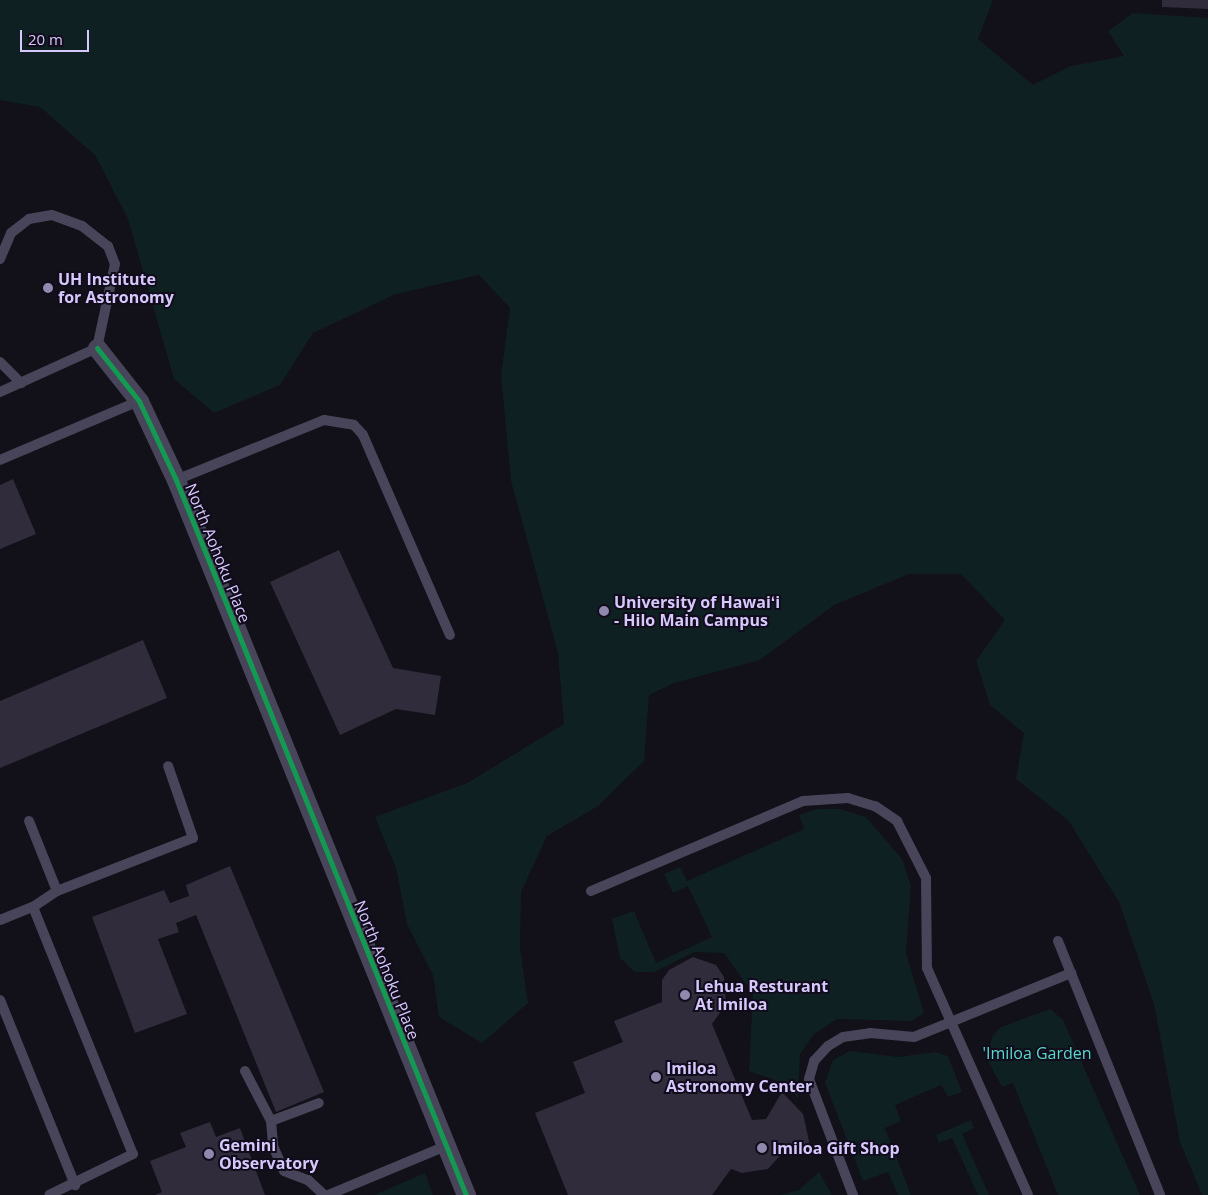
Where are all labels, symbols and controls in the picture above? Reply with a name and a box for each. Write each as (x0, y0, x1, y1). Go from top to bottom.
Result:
scale bar (22, 20, 91, 52)
text: 20 m (28, 29, 63, 49)
place label: UH Institute for Astronomy (58, 269, 174, 307)
marker: UH Institute for Astronomy (42, 282, 54, 294)
street label: North Aohoku Place (181, 480, 255, 626)
place label: University of Hawaiʻi - Hilo Main Campus (614, 592, 780, 630)
marker: University of Hawaiʻi - Hilo Main Campus (598, 605, 610, 617)
street label: North Aohoku Place (350, 897, 424, 1043)
place label: Lehua Resturant At Imiloa (695, 976, 828, 1014)
marker: Lehua Resturant At Imiloa (679, 989, 691, 1001)
park label: 'Imiloa Garden (982, 1043, 1092, 1063)
place label: Imiloa Astronomy Center (666, 1058, 812, 1096)
marker: Imiloa Astronomy Center (650, 1071, 662, 1083)
place label: Gemini Observatory (219, 1135, 319, 1173)
place label: Imiloa Gift Shop (772, 1138, 900, 1158)
marker: Imiloa Gift Shop (756, 1142, 768, 1154)
marker: Gemini Observatory (203, 1148, 215, 1160)

